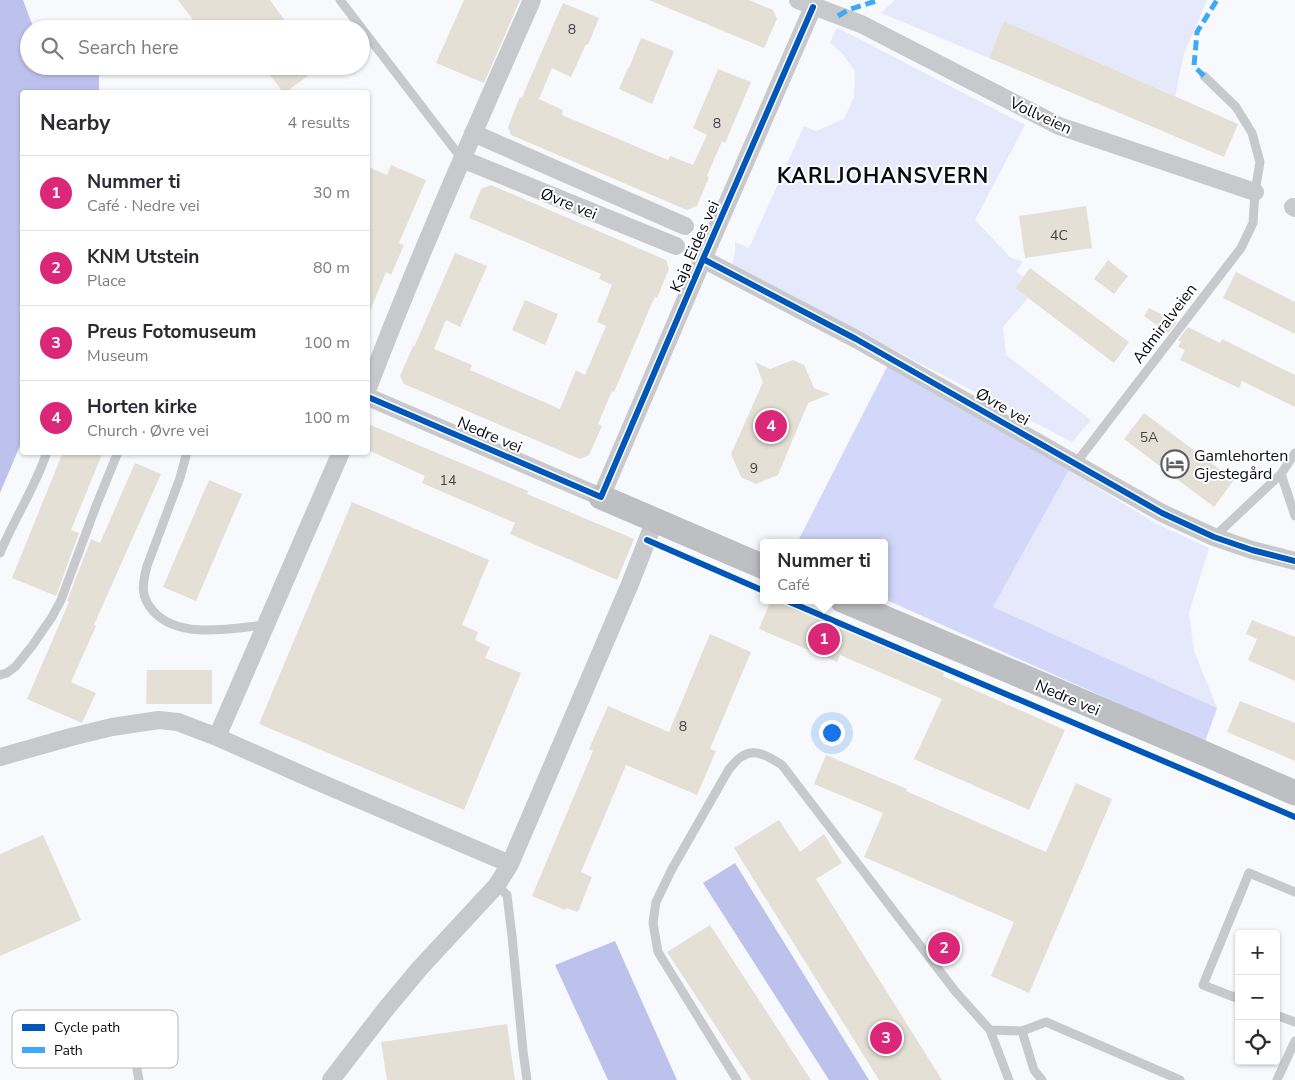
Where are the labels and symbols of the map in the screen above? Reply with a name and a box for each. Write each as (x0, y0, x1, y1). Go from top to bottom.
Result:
house number: 8 (568, 20, 576, 39)
street label: Vollveien (1005, 92, 1075, 140)
house number: 8 (713, 114, 721, 133)
district label: KARLJOHANSVERN (777, 162, 989, 190)
street label: Øvre vei (537, 183, 600, 225)
street label: Kaja Eides vei (665, 197, 725, 296)
house number: 4C (1050, 226, 1068, 245)
street label: Admiralveien (1127, 279, 1202, 368)
street label: Øvre vei (971, 383, 1034, 431)
pin: 4 (755, 407, 787, 445)
street label: Nedre vei (454, 411, 525, 458)
house number: 5A (1140, 428, 1158, 447)
place label: Gamlehorten Gjestegård (1194, 445, 1288, 485)
hotel icon: Gamlehorten Gjestegård (1160, 449, 1190, 479)
house number: 9 (750, 459, 758, 478)
house number: 14 (440, 471, 456, 490)
pin: 1 (808, 620, 840, 658)
street label: Nedre vei (1032, 674, 1103, 721)
house number: 8 (679, 717, 687, 736)
your location (819, 720, 845, 746)
pin: 2 (928, 929, 960, 967)
legend (12, 1010, 178, 1068)
text: Cycle path (54, 1018, 120, 1037)
pin: 3 (870, 1019, 902, 1057)
text: Path (54, 1041, 83, 1060)

